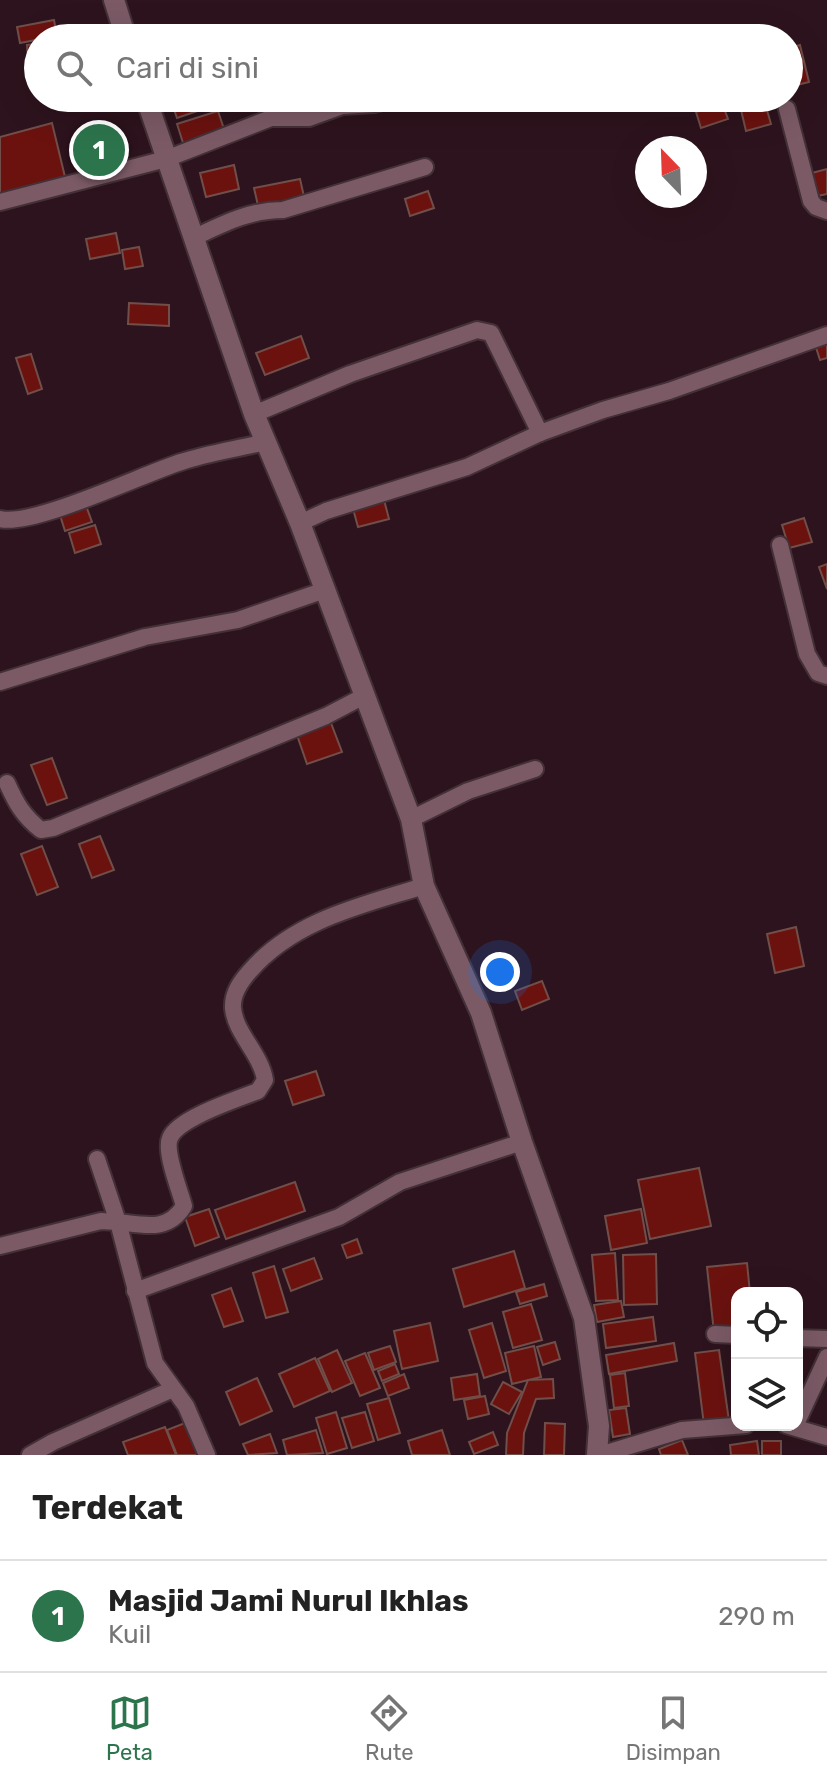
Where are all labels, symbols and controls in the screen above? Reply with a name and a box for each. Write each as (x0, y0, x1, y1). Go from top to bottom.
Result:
search box (24, 24, 803, 112)
icon: search (52, 46, 96, 90)
text: Cari di sini (116, 50, 259, 86)
pin: 1 (73, 120, 125, 180)
north arrow (635, 136, 707, 208)
your location (480, 952, 520, 992)
map controls (731, 1287, 803, 1431)
button: locate (731, 1287, 803, 1359)
button: layers (731, 1359, 803, 1431)
text: Terdekat (32, 1487, 183, 1528)
text: Masjid Jami Nurul Ikhlas (108, 1583, 469, 1619)
text: 1 (52, 1601, 64, 1632)
text: 290 m (718, 1601, 795, 1632)
text: Kuil (108, 1619, 151, 1650)
tab: Peta (106, 1691, 153, 1766)
tab: Rute (365, 1691, 414, 1766)
tab: Disimpan (626, 1691, 721, 1766)

